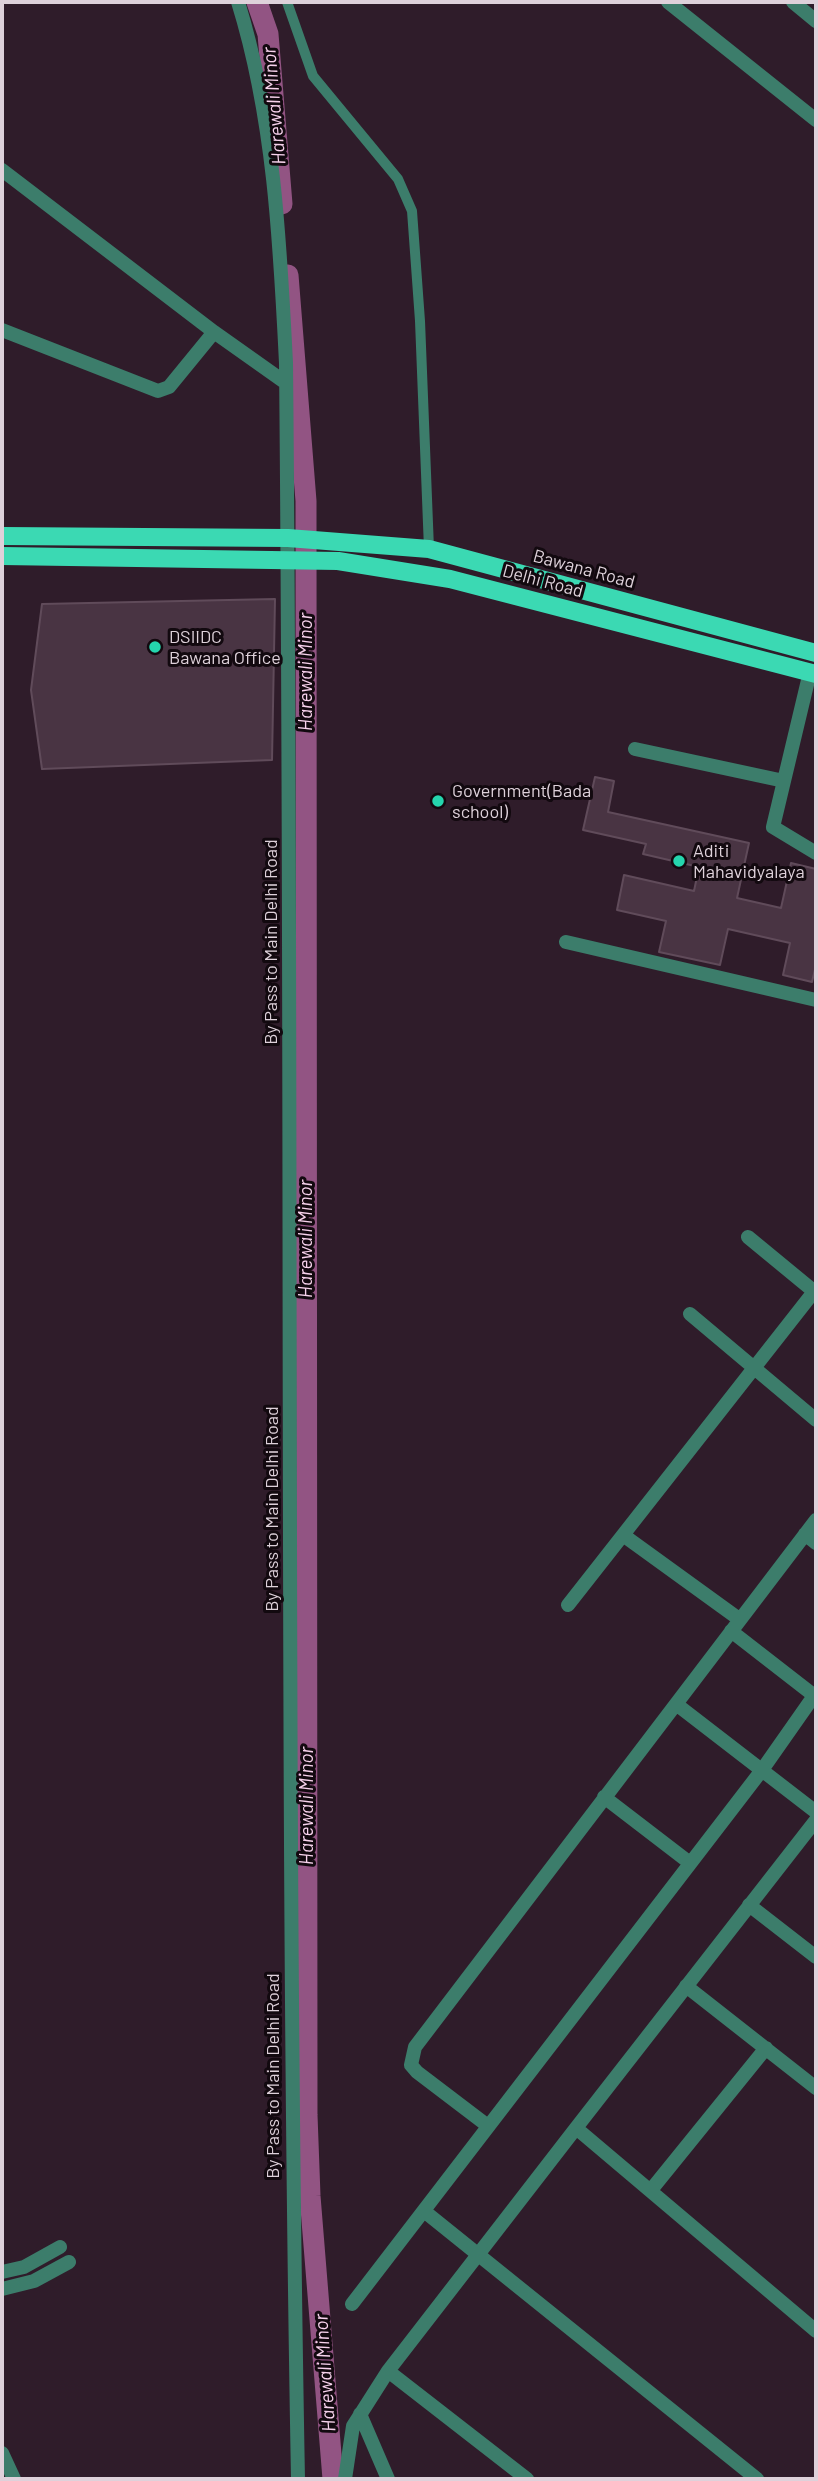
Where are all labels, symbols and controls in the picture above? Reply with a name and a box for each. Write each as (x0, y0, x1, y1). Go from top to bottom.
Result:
water label: Harewali Minor (257, 46, 291, 166)
street label: Bawana Road (531, 545, 637, 593)
street label: Delhi Road (500, 560, 586, 602)
water label: Harewali Minor (295, 613, 317, 731)
place label: DSIIDC Bawana Office (169, 626, 281, 668)
marker: DSIIDC Bawana Office (147, 639, 163, 655)
place label: Government(Bada school) (452, 780, 591, 822)
marker: Government(Bada school) (430, 793, 446, 809)
street label: By Pass to Main Delhi Road (260, 839, 282, 1045)
place label: Aditi Mahavidyalaya (693, 840, 805, 882)
marker: Aditi Mahavidyalaya (671, 853, 687, 869)
water label: Harewali Minor (295, 1180, 317, 1298)
street label: By Pass to Main Delhi Road (261, 1406, 283, 1612)
water label: Harewali Minor (296, 1747, 318, 1865)
street label: By Pass to Main Delhi Road (262, 1973, 284, 2179)
water label: Harewali Minor (310, 2313, 340, 2433)

